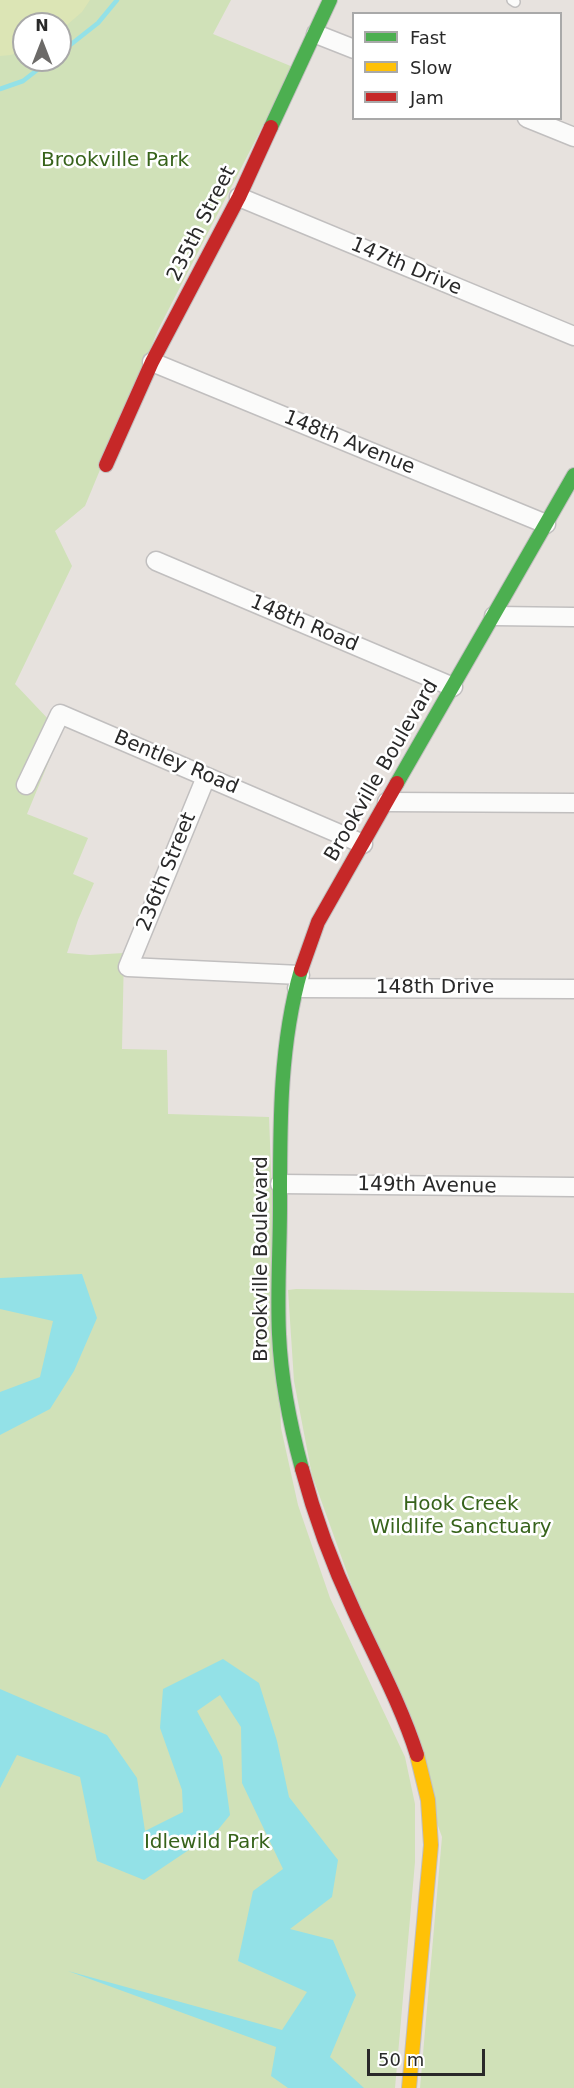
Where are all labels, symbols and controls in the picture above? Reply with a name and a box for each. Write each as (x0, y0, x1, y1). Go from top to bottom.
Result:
north arrow (12, 12, 72, 72)
legend (352, 12, 562, 120)
text: N (35, 16, 49, 35)
text: Fast (410, 27, 446, 48)
text: Slow (410, 57, 452, 78)
text: Jam (410, 87, 444, 108)
park label: Brookville Park (41, 149, 189, 173)
street label: 235th Street (163, 162, 241, 286)
street label: 147th Drive (347, 233, 465, 301)
street label: 148th Avenue (280, 406, 418, 480)
street label: 148th Road (246, 590, 362, 658)
street label: Brookville Boulevard (320, 676, 444, 866)
street label: Bentley Road (110, 726, 242, 800)
street label: 236th Street (132, 809, 202, 935)
street label: 148th Drive (376, 976, 494, 1000)
street label: Brookville Boulevard (250, 1156, 274, 1362)
street label: 149th Avenue (357, 1173, 497, 1199)
park label: Hook Creek Wildlife Sanctuary (370, 1493, 552, 1540)
park label: Idlewild Park (144, 1831, 270, 1855)
scale bar (370, 2037, 488, 2075)
text: 50 m (378, 2049, 424, 2070)

